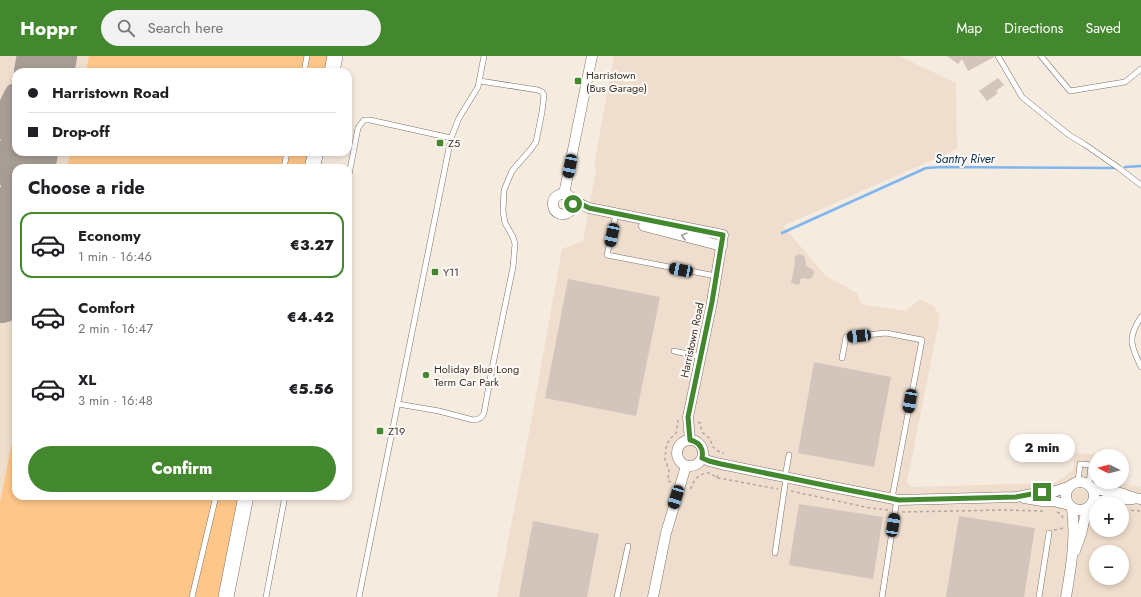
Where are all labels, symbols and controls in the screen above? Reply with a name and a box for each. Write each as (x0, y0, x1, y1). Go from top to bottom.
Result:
search box (101, 10, 381, 46)
text: Hoppr (20, 15, 77, 42)
icon: search (115, 17, 137, 39)
text: Search here (147, 17, 223, 39)
text: Map (956, 18, 982, 38)
text: Directions (1004, 18, 1064, 38)
text: Saved (1086, 18, 1121, 38)
place label: Harristown (Bus Garage) (586, 67, 647, 96)
marker: Harristown (Bus Garage) (573, 76, 583, 86)
text: Harristown Road (52, 82, 169, 104)
text: Drop-off (52, 121, 110, 143)
place label: Z5 (448, 135, 460, 151)
marker: Z5 (435, 138, 445, 148)
water label: Santry River (935, 150, 996, 168)
car (562, 153, 578, 179)
text: Choose a ride (28, 175, 145, 201)
route start (564, 195, 582, 213)
car (604, 222, 620, 248)
text: Economy (78, 225, 141, 247)
icon: car (30, 227, 66, 263)
one-way arrow (681, 233, 687, 241)
text: €3.27 (290, 234, 334, 256)
text: 1 min · 16:46 (78, 247, 152, 266)
car (668, 262, 694, 278)
place label: Y11 (443, 264, 459, 280)
marker: Y11 (430, 267, 440, 277)
text: Comfort (78, 297, 135, 319)
icon: car (30, 299, 66, 335)
street label: Harristown Road (676, 301, 708, 379)
text: €4.42 (287, 306, 334, 328)
text: 2 min · 16:47 (78, 319, 153, 338)
car (846, 329, 872, 343)
place label: Holiday Blue Long Term Car Park (434, 361, 519, 390)
text: XL (78, 369, 96, 391)
marker: Holiday Blue Long Term Car Park (421, 370, 431, 380)
icon: car (30, 371, 66, 407)
text: €5.56 (288, 378, 334, 400)
car (902, 388, 918, 414)
text: 3 min · 16:48 (78, 391, 153, 410)
place label: Z19 (388, 423, 405, 439)
marker: Z19 (375, 426, 385, 436)
callout: 2 min (1009, 434, 1075, 462)
text: 2 min (1025, 438, 1059, 457)
button: Confirm (28, 446, 336, 492)
north arrow (1089, 449, 1129, 489)
map controls (1089, 449, 1129, 585)
route end (1033, 483, 1051, 501)
car (667, 484, 685, 510)
button: + (1089, 497, 1129, 537)
car (885, 512, 901, 538)
button: − (1089, 545, 1129, 585)

